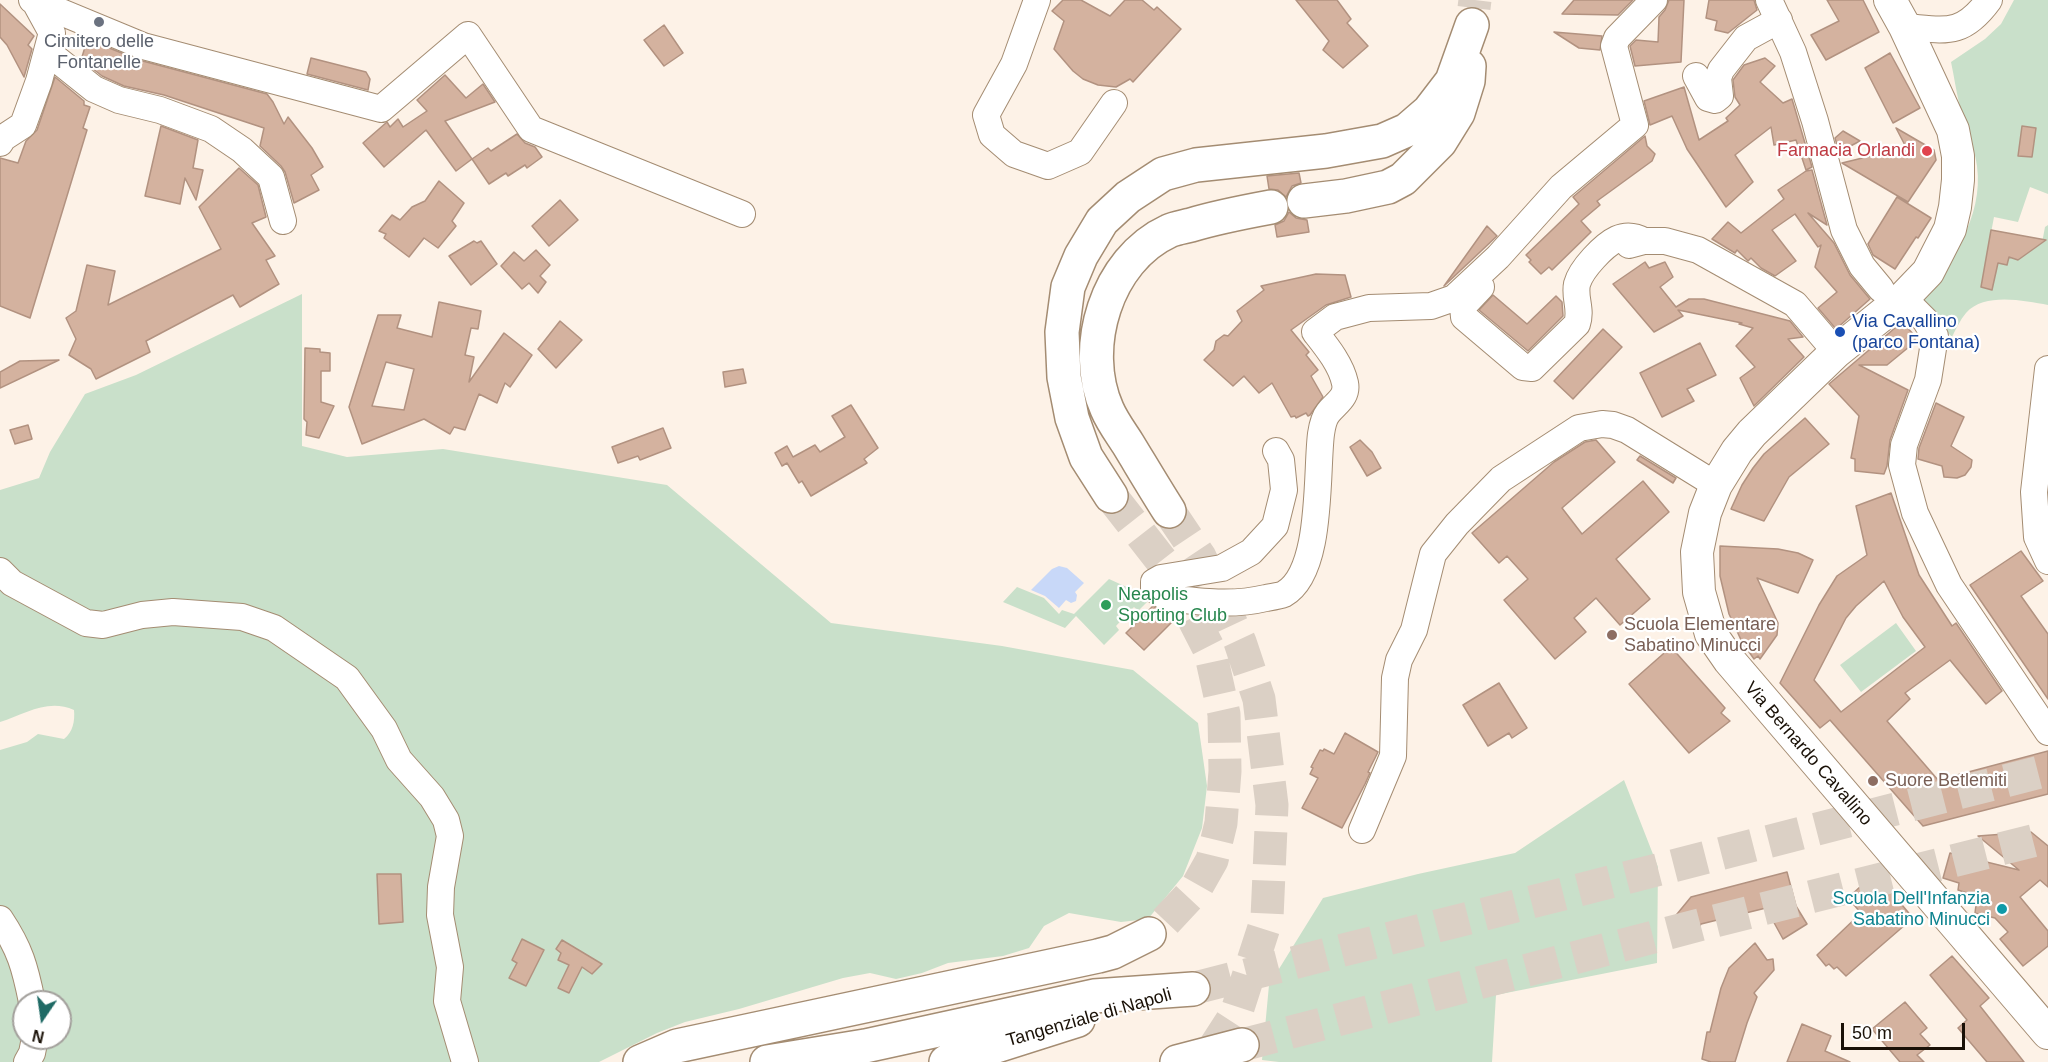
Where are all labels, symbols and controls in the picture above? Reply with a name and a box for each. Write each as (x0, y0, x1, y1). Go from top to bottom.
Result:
marker: Cimitero delle Fontanelle (92, 15, 106, 29)
place label: Cimitero delle Fontanelle (44, 31, 154, 74)
place label: Farmacia Orlandi (1777, 140, 1915, 162)
marker: Farmacia Orlandi (1920, 144, 1934, 158)
place label: Via Cavallino (parco Fontana) (1852, 311, 1980, 354)
marker: Via Cavallino (parco Fontana) (1833, 325, 1847, 339)
place label: Neapolis Sporting Club (1118, 584, 1227, 626)
marker: Neapolis Sporting Club (1099, 598, 1113, 612)
place label: Scuola Elementare Sabatino Minucci (1624, 614, 1776, 656)
marker: Scuola Elementare Sabatino Minucci (1605, 628, 1619, 642)
street label: Via Bernardo Cavallino (1740, 678, 1876, 830)
place label: Suore Betlemiti (1885, 770, 2007, 792)
marker: Suore Betlemiti (1866, 774, 1880, 788)
place label: Scuola Dell'Infanzia Sabatino Minucci (1832, 888, 1990, 930)
marker: Scuola Dell'Infanzia Sabatino Minucci (1995, 902, 2009, 916)
street label: Tangenziale di Napoli (1004, 984, 1174, 1052)
north arrow (12, 990, 72, 1050)
scale bar (1844, 1011, 1968, 1049)
text: 50 m (1852, 1023, 1892, 1043)
text: N (31, 1026, 46, 1046)

